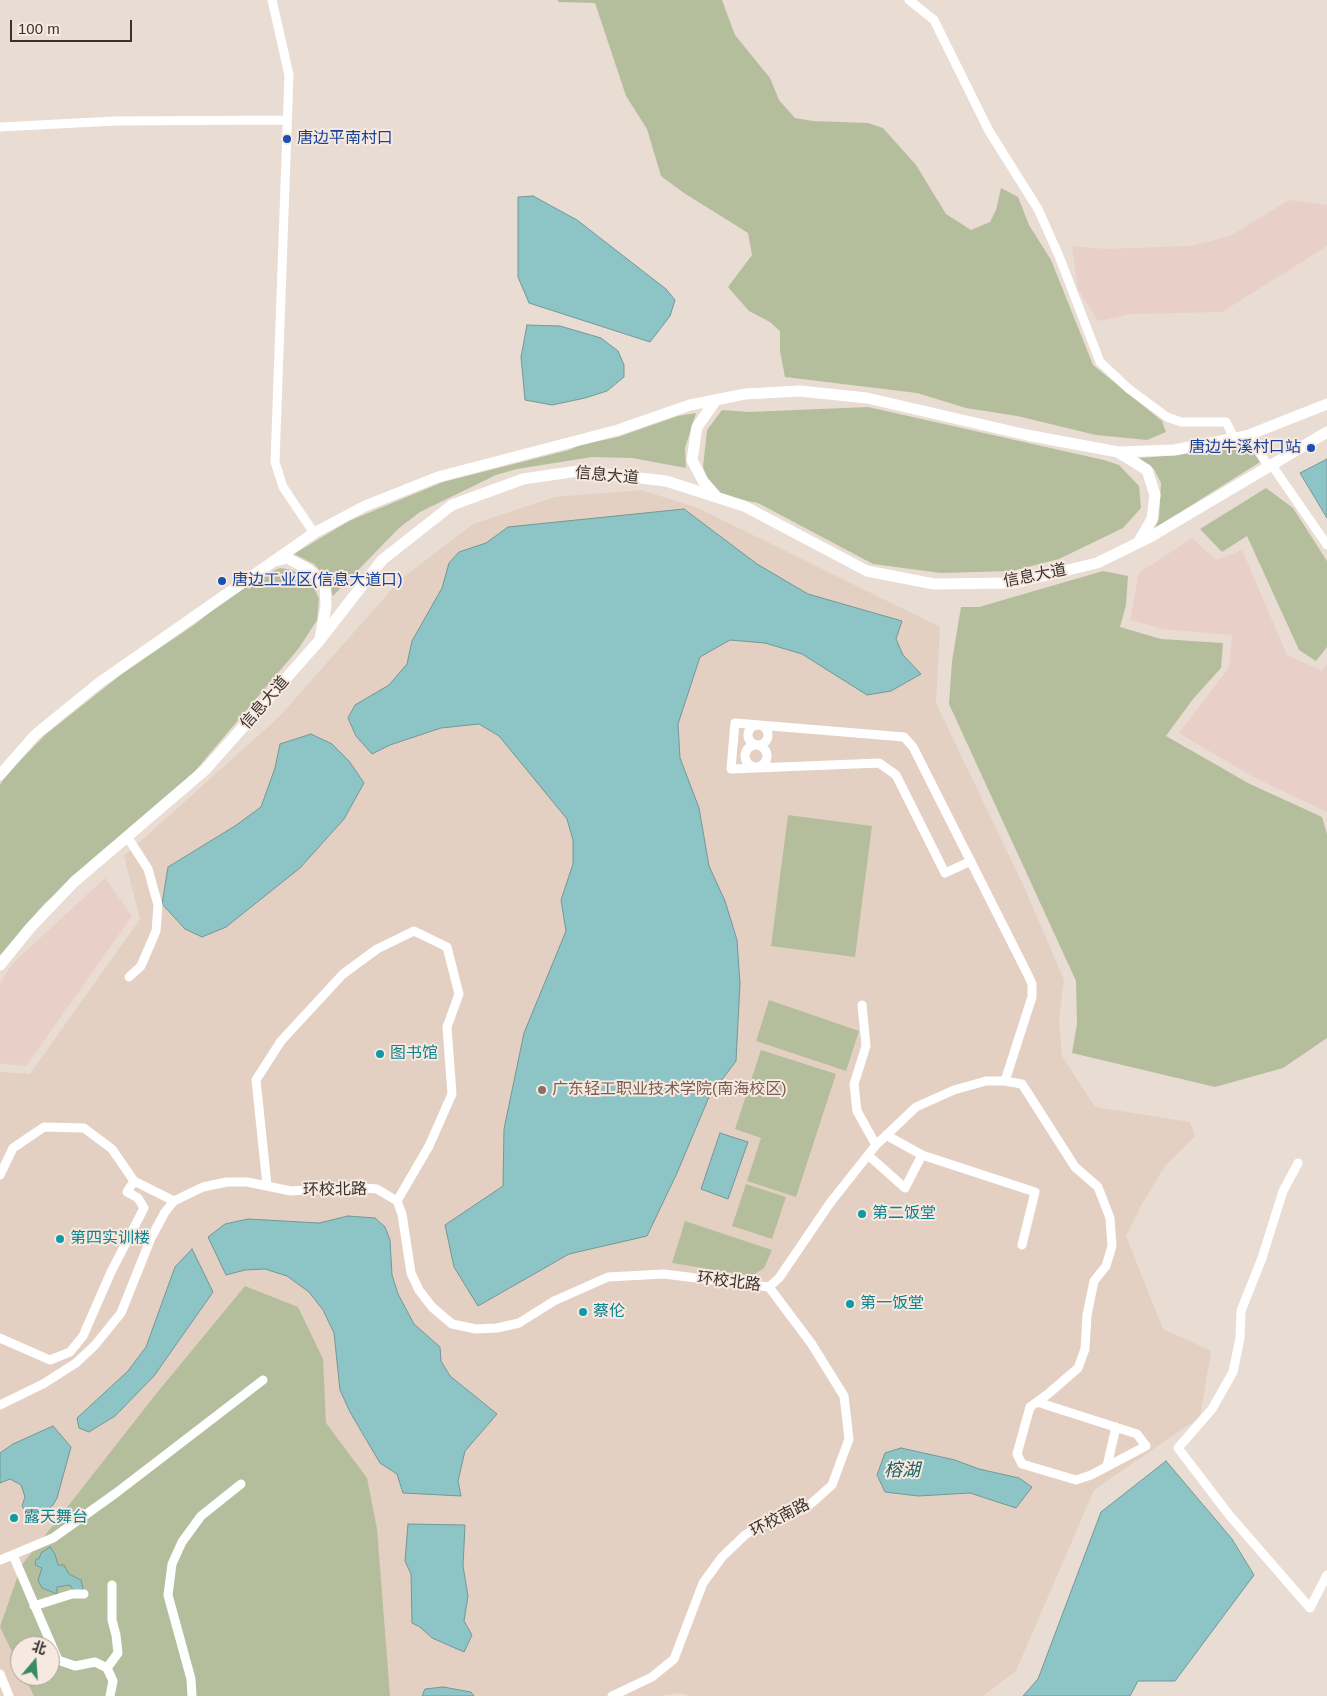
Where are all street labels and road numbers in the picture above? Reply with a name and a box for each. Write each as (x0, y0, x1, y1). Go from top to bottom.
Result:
street label: 信息大道 (574, 464, 640, 488)
street label: 信息大道 (1002, 560, 1068, 592)
street label: 信息大道 (237, 673, 293, 733)
street label: 环校北路 (303, 1180, 367, 1200)
street label: 环校北路 (696, 1269, 762, 1295)
street label: 环校南路 (747, 1495, 813, 1541)

